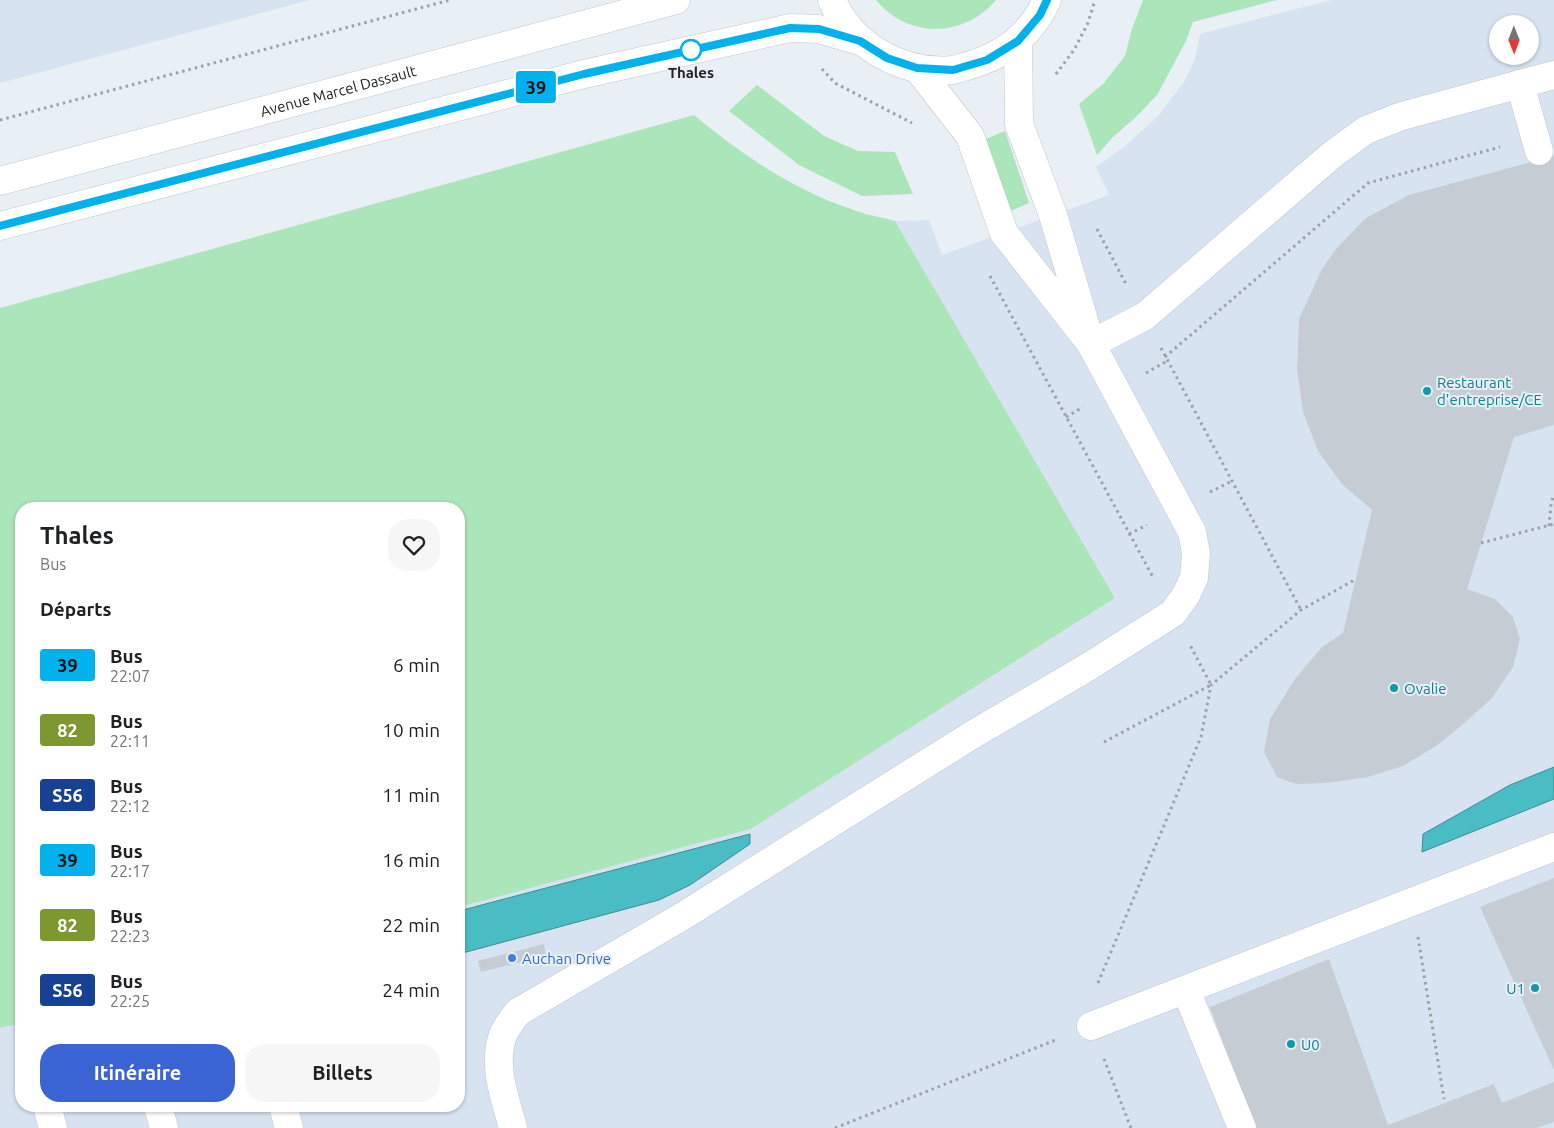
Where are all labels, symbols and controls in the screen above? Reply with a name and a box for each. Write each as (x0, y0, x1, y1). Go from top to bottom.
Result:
north arrow (1489, 15, 1539, 65)
map controls (1489, 15, 1539, 65)
marker: Thales (680, 39, 702, 61)
street label: Avenue Marcel Dassault (258, 61, 418, 119)
place label: Thales (668, 64, 714, 81)
line badge: 39 (514, 71, 558, 103)
text: 39 (526, 77, 546, 97)
place label: Restaurant d'entreprise/CE (1437, 374, 1542, 408)
marker: Restaurant d'entreprise/CE (1421, 385, 1433, 397)
button: heart (388, 519, 440, 571)
text: Thales (40, 522, 114, 549)
text: Bus (40, 555, 66, 573)
text: Départs (40, 598, 111, 620)
text: Bus (110, 645, 143, 667)
text: 6 min (393, 654, 440, 676)
text: 39 (57, 655, 78, 675)
text: 22:07 (110, 667, 150, 685)
place label: Ovalie (1404, 680, 1447, 697)
marker: Ovalie (1388, 682, 1400, 694)
text: Bus (110, 710, 143, 732)
text: 10 min (382, 719, 440, 741)
text: 82 (57, 720, 78, 740)
text: 22:11 (110, 732, 150, 750)
text: Bus (110, 775, 143, 797)
text: 11 min (382, 784, 440, 806)
text: S56 (52, 785, 83, 805)
text: 22:12 (110, 797, 150, 815)
text: Bus (110, 840, 143, 862)
text: 16 min (382, 849, 440, 871)
text: 39 (57, 850, 78, 870)
text: 22:17 (110, 862, 150, 880)
text: Bus (110, 905, 143, 927)
text: 22 min (382, 914, 440, 936)
text: 82 (57, 915, 78, 935)
text: 22:23 (110, 927, 150, 945)
place label: Auchan Drive (522, 950, 611, 967)
marker: Auchan Drive (506, 952, 518, 964)
text: Bus (110, 970, 143, 992)
text: 24 min (382, 979, 440, 1001)
text: S56 (52, 980, 83, 1000)
place label: U1 (1506, 980, 1525, 997)
marker: U1 (1529, 982, 1541, 994)
text: 22:25 (110, 992, 150, 1010)
place label: U0 (1301, 1036, 1320, 1053)
marker: U0 (1285, 1038, 1297, 1050)
button: Itinéraire (40, 1044, 235, 1102)
button: Billets (245, 1044, 440, 1102)

